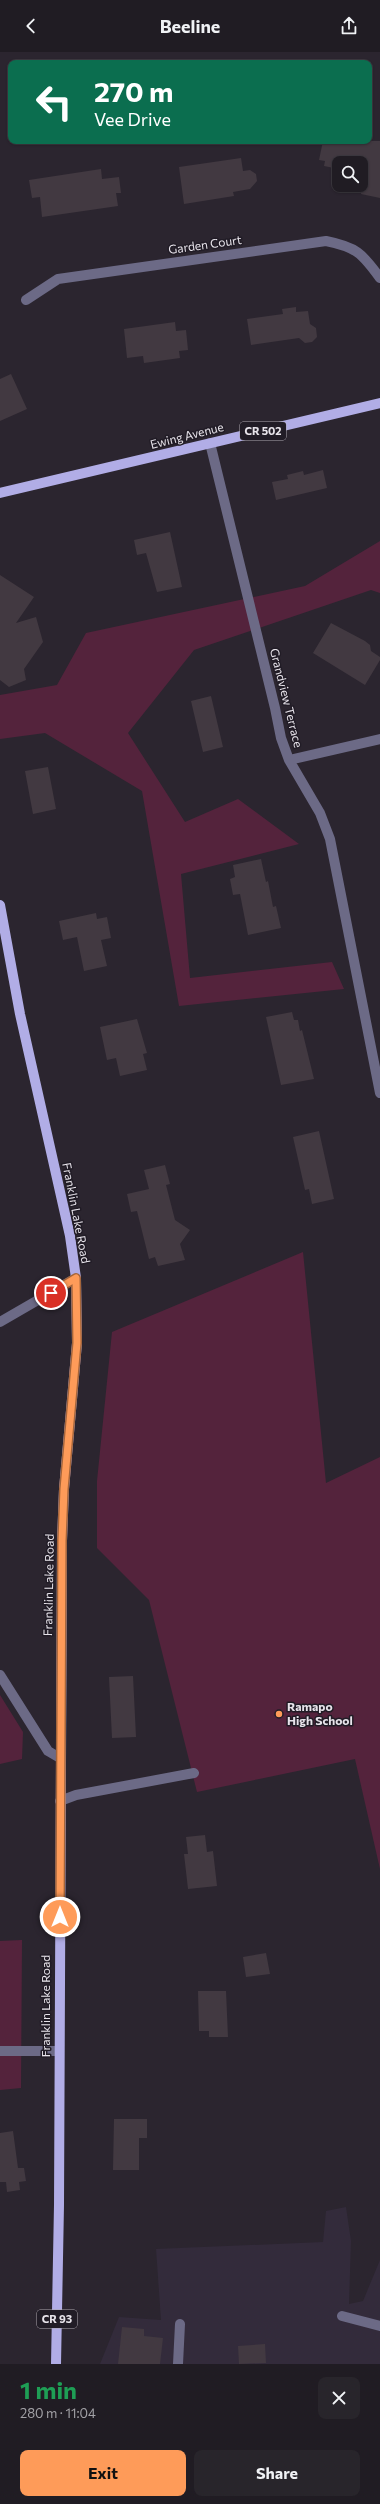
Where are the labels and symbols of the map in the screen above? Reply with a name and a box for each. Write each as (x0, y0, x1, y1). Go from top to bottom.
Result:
street label: Garden Court (167, 232, 243, 256)
street label: Ewing Avenue (149, 419, 225, 451)
road number: CR 502 (240, 422, 286, 440)
street label: Grandview Terrace (268, 647, 306, 749)
street label: Franklin Lake Road (60, 1161, 94, 1264)
pin (34, 1276, 68, 1310)
street label: Franklin Lake Road (40, 1534, 56, 1636)
place label: Ramapo High School (287, 1699, 353, 1727)
marker: Ramapo High School (274, 1709, 284, 1719)
position arrow (39, 1896, 81, 1938)
street label: Franklin Lake Road (38, 1955, 52, 2057)
road number: CR 93 (37, 2310, 77, 2328)

